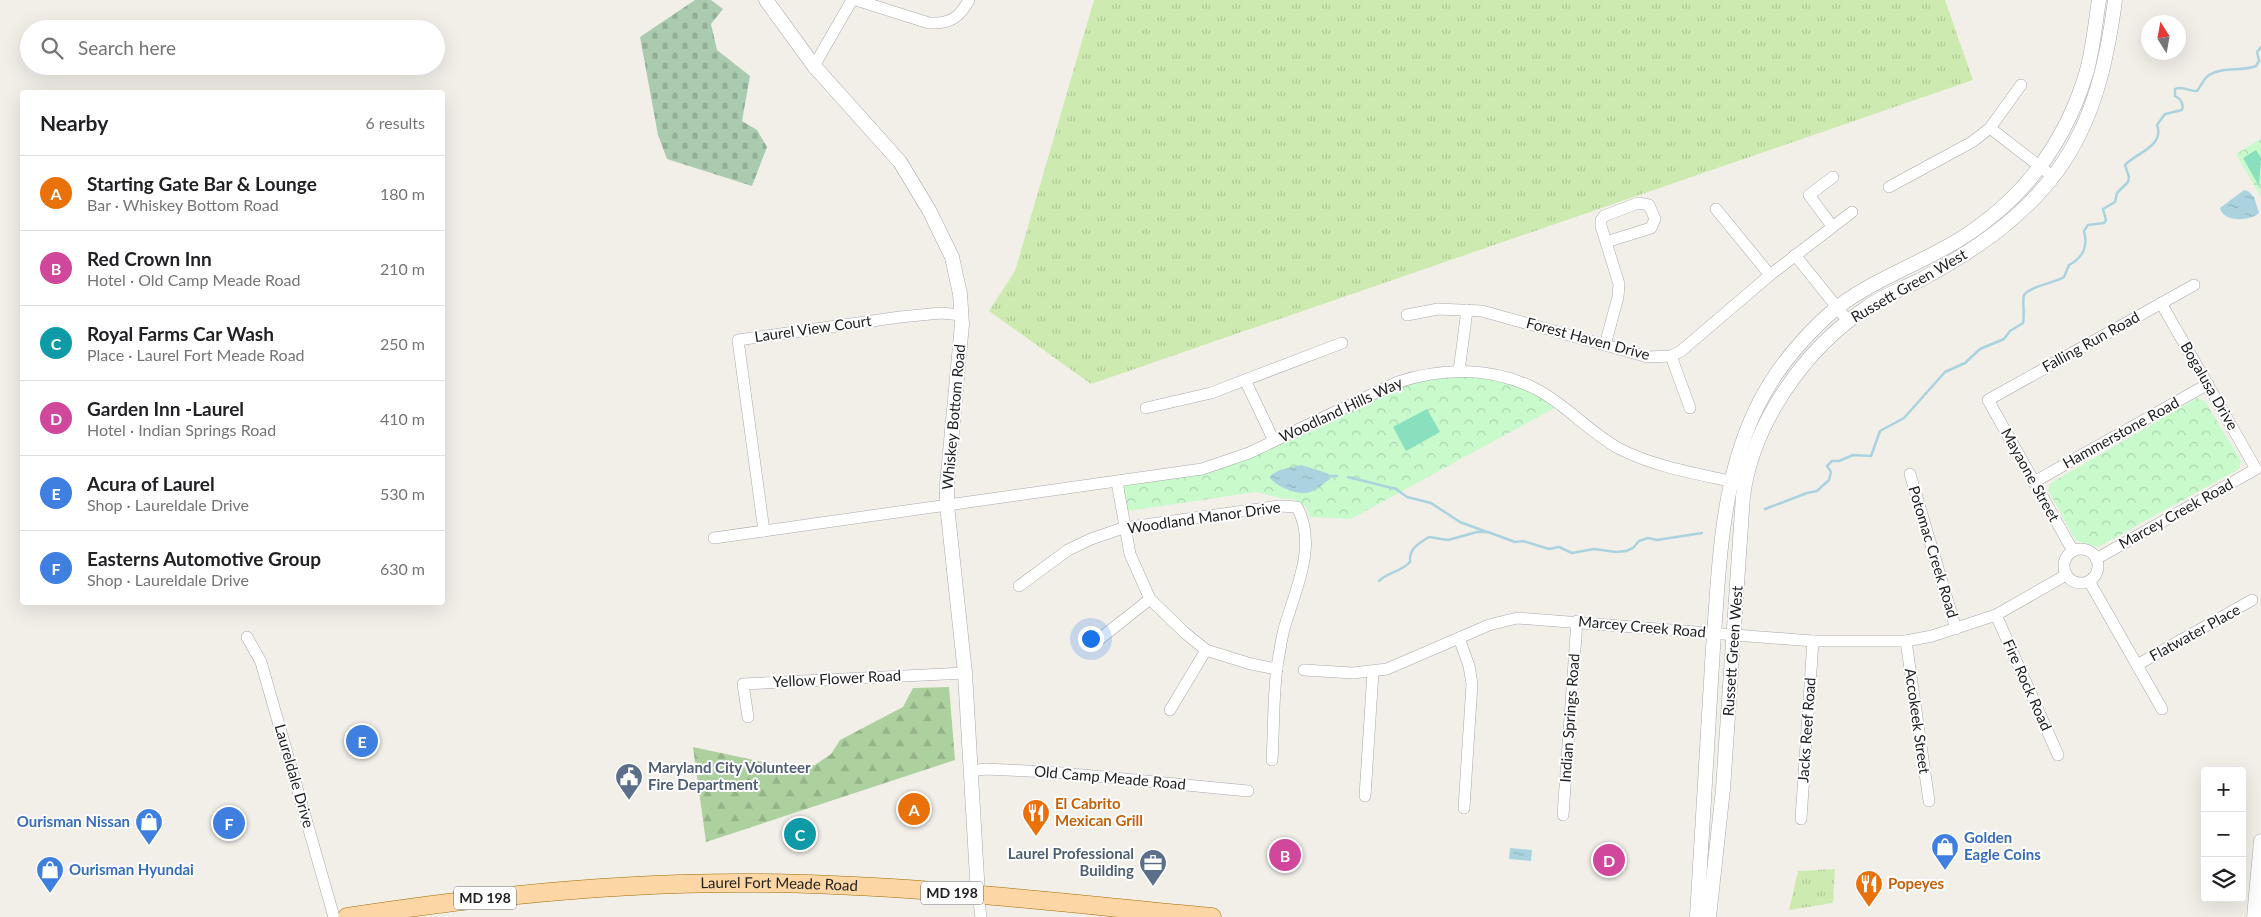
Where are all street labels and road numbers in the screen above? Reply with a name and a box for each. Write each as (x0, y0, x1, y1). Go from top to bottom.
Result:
street label: Russett Green West (1847, 244, 1970, 326)
street label: Falling Run Road (2039, 307, 2142, 375)
street label: Laurel View Court (753, 311, 873, 345)
street label: Forest Haven Drive (1525, 313, 1652, 363)
street label: Bogalusa Drive (2177, 338, 2242, 433)
street label: Whiskey Bottom Road (938, 343, 968, 491)
street label: Woodland Hills Way (1276, 373, 1405, 445)
street label: Hammerstone Road (2059, 393, 2182, 472)
street label: Mayaone Street (1998, 425, 2064, 525)
street label: Marcey Creek Road (2115, 474, 2236, 552)
street label: Potomac Creek Road (1905, 483, 1963, 620)
street label: Woodland Manor Drive (1126, 497, 1282, 537)
street label: Russett Green West (1718, 584, 1746, 717)
street label: Flatwater Place (2146, 600, 2243, 664)
street label: Marcey Creek Road (1578, 611, 1707, 641)
street label: Fire Rock Road (2000, 636, 2056, 733)
street label: Indian Springs Road (1556, 653, 1582, 783)
street label: Yellow Flower Road (772, 666, 902, 690)
street label: Accokeek Street (1902, 667, 1934, 775)
street label: Jacks Reef Road (1793, 677, 1819, 783)
street label: Laureldale Drive (272, 722, 318, 830)
street label: Old Camp Meade Road (1033, 761, 1187, 793)
street label: Laurel Fort Meade Road (700, 873, 858, 894)
road number: MD 198 (921, 881, 983, 904)
road number: MD 198 (454, 886, 516, 910)

